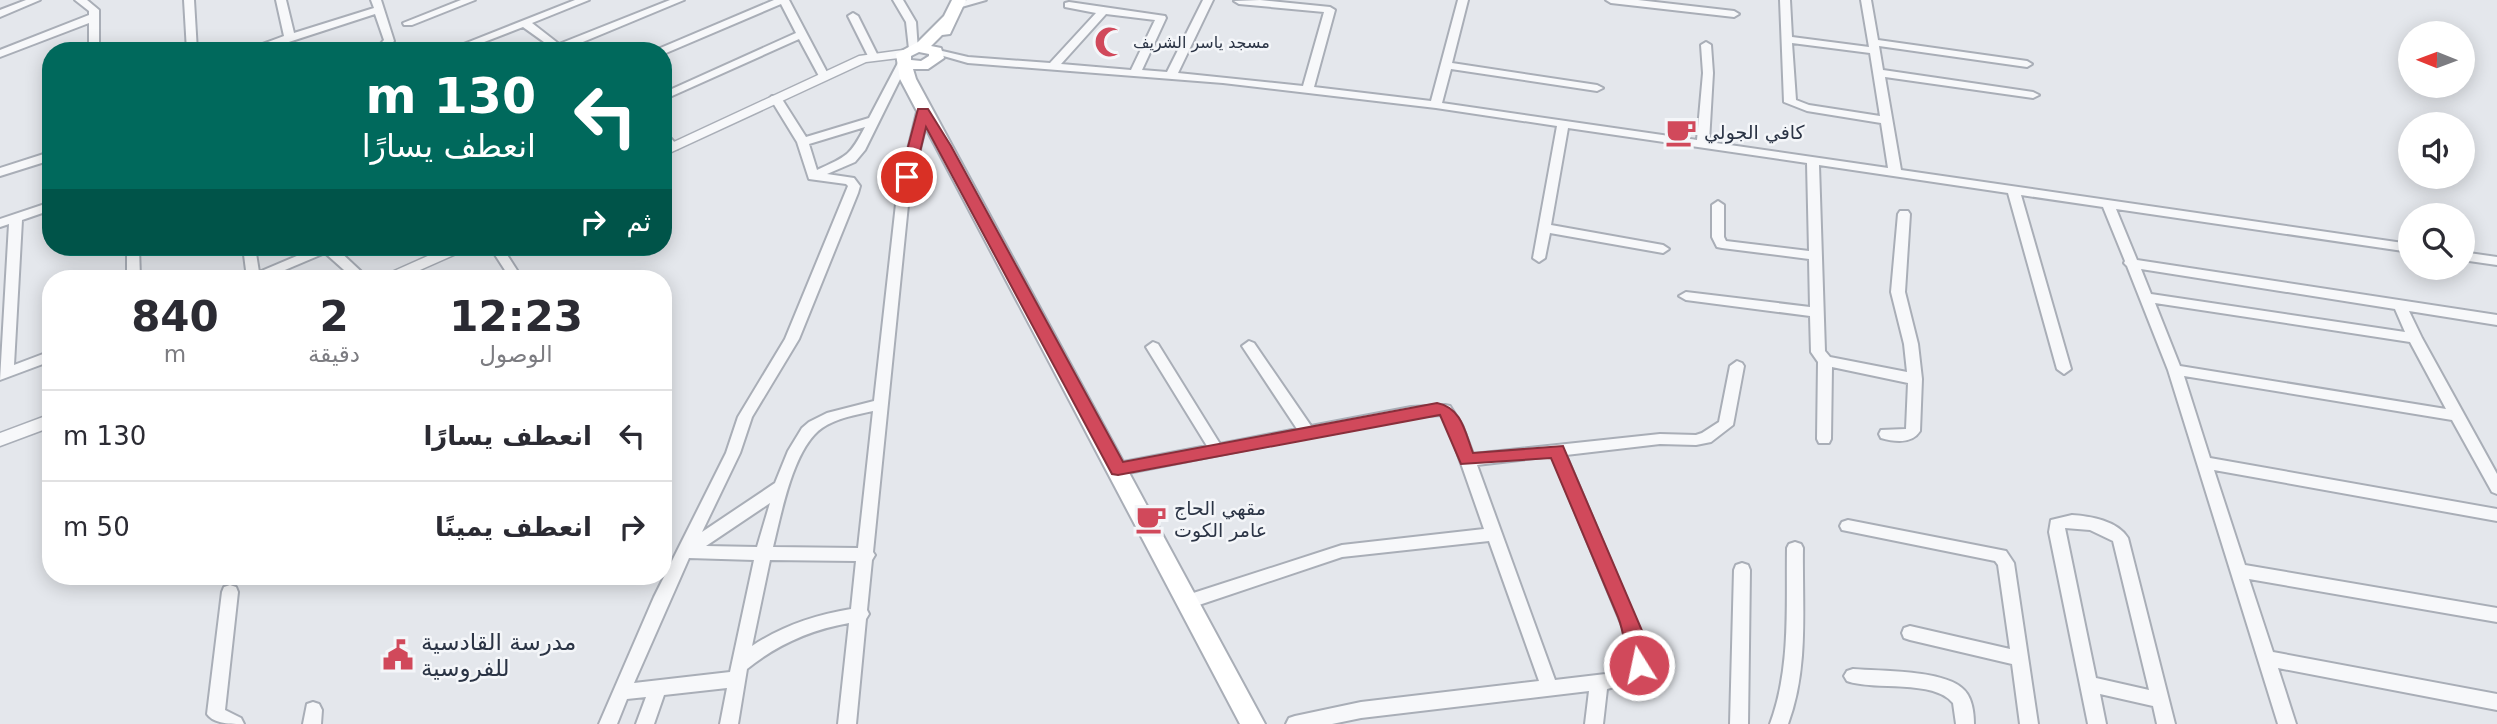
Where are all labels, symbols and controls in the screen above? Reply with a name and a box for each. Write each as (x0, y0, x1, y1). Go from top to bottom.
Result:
north arrow (2398, 21, 2474, 98)
map controls (2398, 21, 2475, 280)
mosque icon: مسجد ياسر الشريف (1093, 25, 1127, 59)
place label: مسجد ياسر الشريف (1133, 33, 1270, 53)
text: 130 m (366, 68, 536, 125)
icon: left (560, 70, 651, 161)
button: sound (2398, 112, 2475, 189)
cafe icon: كافي الجولي (1664, 115, 1698, 149)
place label: كافي الجولي (1704, 121, 1806, 144)
text: انعطف يسارًا (362, 127, 536, 165)
pin (877, 147, 937, 207)
icon: arrive (888, 158, 926, 196)
icon: right (574, 203, 612, 241)
button: search (2398, 203, 2475, 280)
text: ثم (626, 207, 651, 237)
text: 840 (131, 292, 219, 341)
text: 2 (319, 292, 349, 341)
text: 12:23 (449, 292, 583, 341)
text: m (164, 341, 186, 367)
text: دقيقة (308, 341, 360, 367)
text: الوصول (479, 341, 553, 367)
icon: left (613, 417, 651, 455)
text: 130 m (63, 421, 146, 451)
text: انعطف يسارًا (423, 421, 592, 451)
place label: مقهي الحاج عامر الكوت (1174, 497, 1267, 542)
cafe icon: مقهي الحاج عامر الكوت (1134, 502, 1168, 536)
icon: right (613, 508, 651, 546)
text: 50 m (63, 512, 130, 542)
text: انعطف يمينًا (435, 512, 592, 542)
position arrow (1602, 628, 1676, 702)
place label: مدرسة القادسية للفروسية (421, 629, 576, 682)
public building icon: مدرسة القادسية للفروسية (381, 638, 415, 672)

